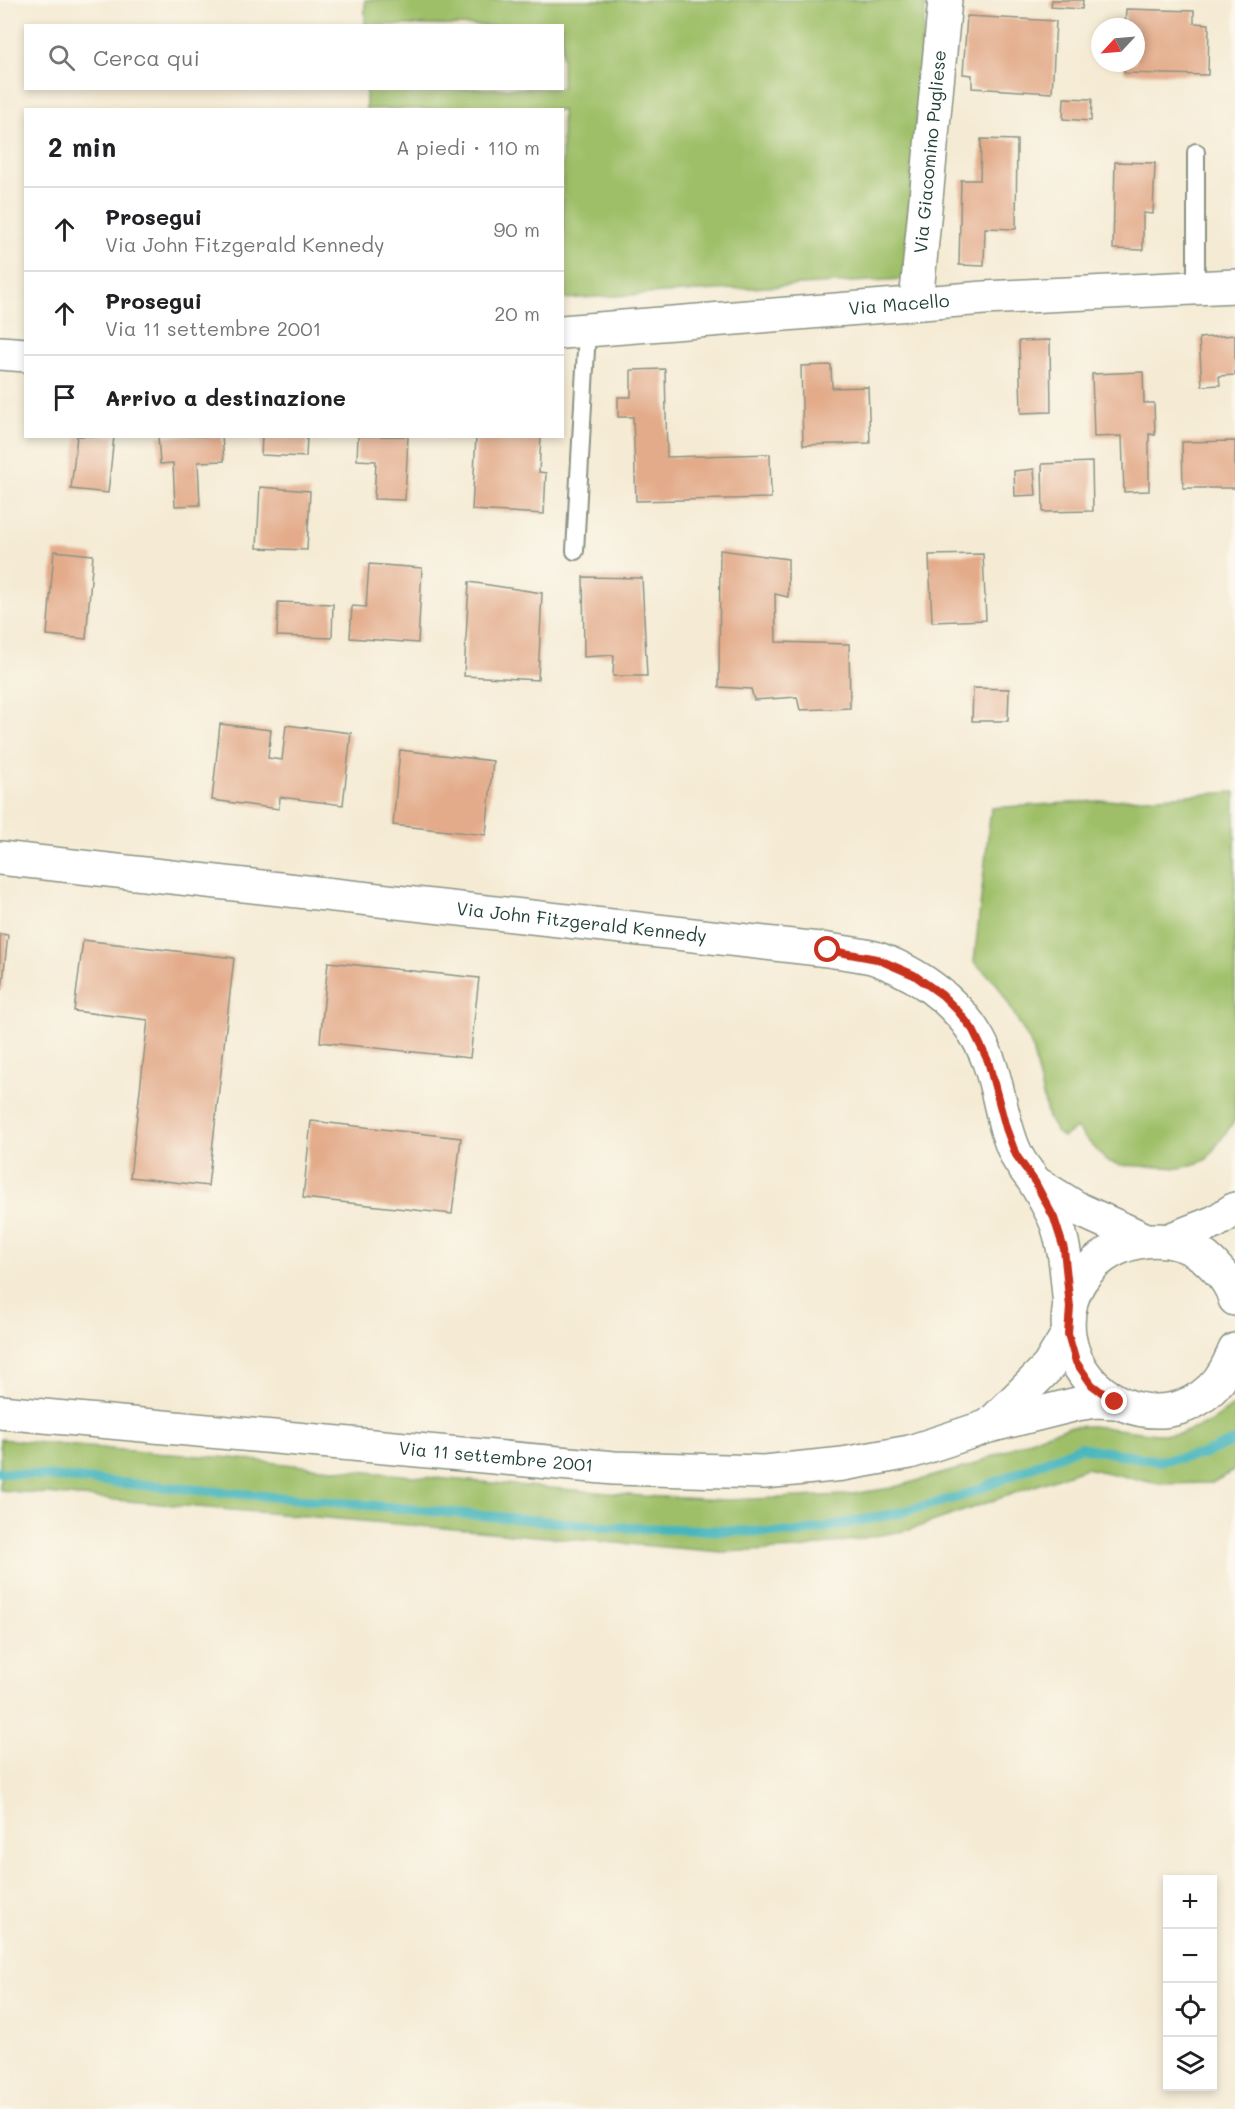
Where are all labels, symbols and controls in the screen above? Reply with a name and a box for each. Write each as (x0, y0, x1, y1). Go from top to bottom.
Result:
north arrow (1091, 18, 1145, 72)
search box (24, 24, 564, 90)
icon: search (45, 41, 78, 74)
text: Cerca qui (93, 43, 200, 72)
street label: Via Giacomino Pugliese (908, 49, 951, 254)
text: 2 min (48, 130, 116, 164)
text: A piedi · 110 m (396, 134, 540, 160)
text: Prosegui (105, 202, 202, 231)
icon: ahead (48, 213, 81, 246)
text: 90 m (494, 216, 540, 242)
text: Via John Fitzgerald Kennedy (105, 231, 384, 257)
text: Prosegui (105, 286, 202, 315)
street label: Via Macello (847, 288, 951, 320)
icon: ahead (48, 297, 81, 330)
text: 20 m (494, 300, 540, 326)
text: Via 11 settembre 2001 (105, 315, 321, 341)
icon: arrive (48, 381, 81, 414)
text: Arrivo a destinazione (105, 383, 346, 412)
street label: Via John Fitzgerald Kennedy (455, 896, 708, 947)
route start (814, 936, 840, 962)
route end (1101, 1388, 1127, 1414)
street label: Via 11 settembre 2001 (398, 1435, 594, 1477)
map controls (1163, 1875, 1217, 2091)
button: + (1163, 1875, 1217, 1929)
button: − (1163, 1929, 1217, 1983)
button: locate (1163, 1983, 1217, 2037)
button: layers (1163, 2037, 1217, 2091)

